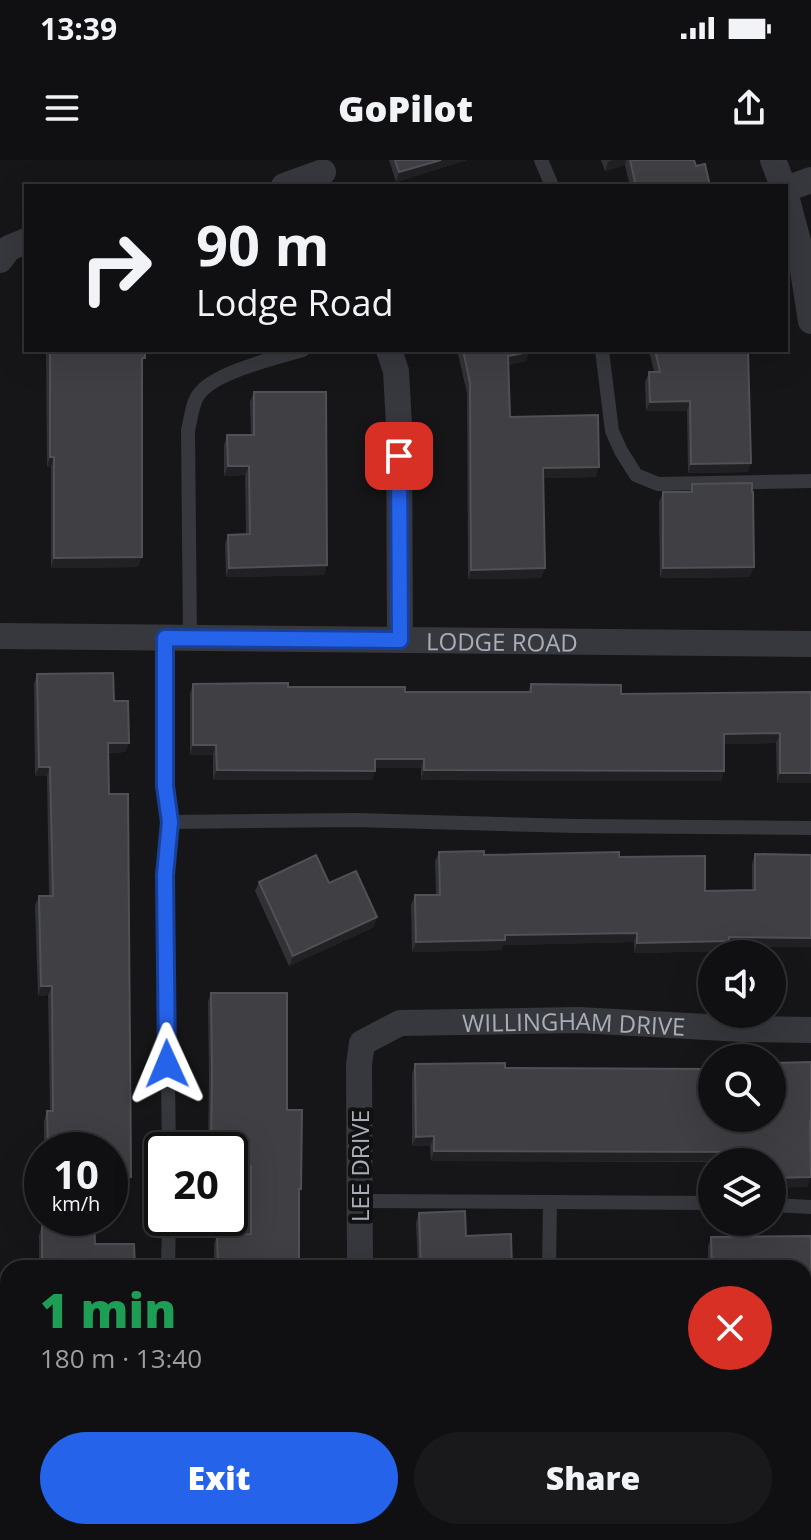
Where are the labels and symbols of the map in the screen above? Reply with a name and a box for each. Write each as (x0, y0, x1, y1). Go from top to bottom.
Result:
pin (365, 422, 433, 490)
street label: LODGE ROAD (426, 624, 578, 658)
street label: WILLINGHAM DRIVE (462, 1003, 686, 1042)
position arrow (125, 1022, 209, 1106)
street label: LEE DRIVE (343, 1110, 376, 1222)
speed limit sign: 20 (144, 1132, 248, 1236)

